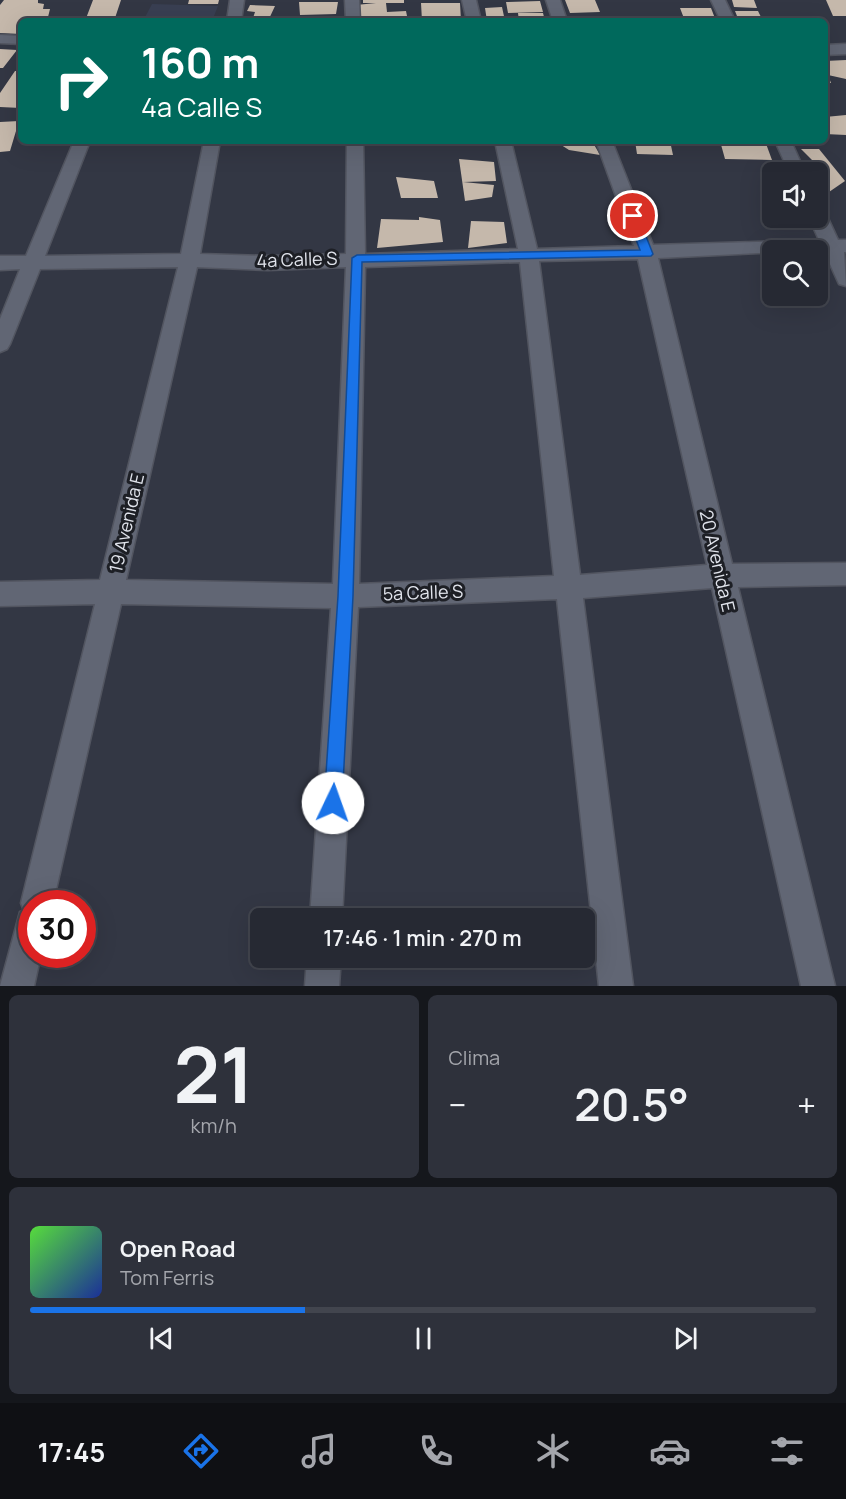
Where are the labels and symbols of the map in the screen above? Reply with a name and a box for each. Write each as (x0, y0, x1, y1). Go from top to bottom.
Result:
pin (607, 190, 658, 241)
street label: 4a Calle S (256, 246, 338, 272)
street label: 19 Avenida E (103, 471, 149, 575)
street label: 20 Avenida E (695, 507, 741, 614)
street label: 5a Calle S (382, 579, 464, 605)
position arrow (301, 771, 365, 835)
speed limit sign: 30 (18, 890, 96, 968)

